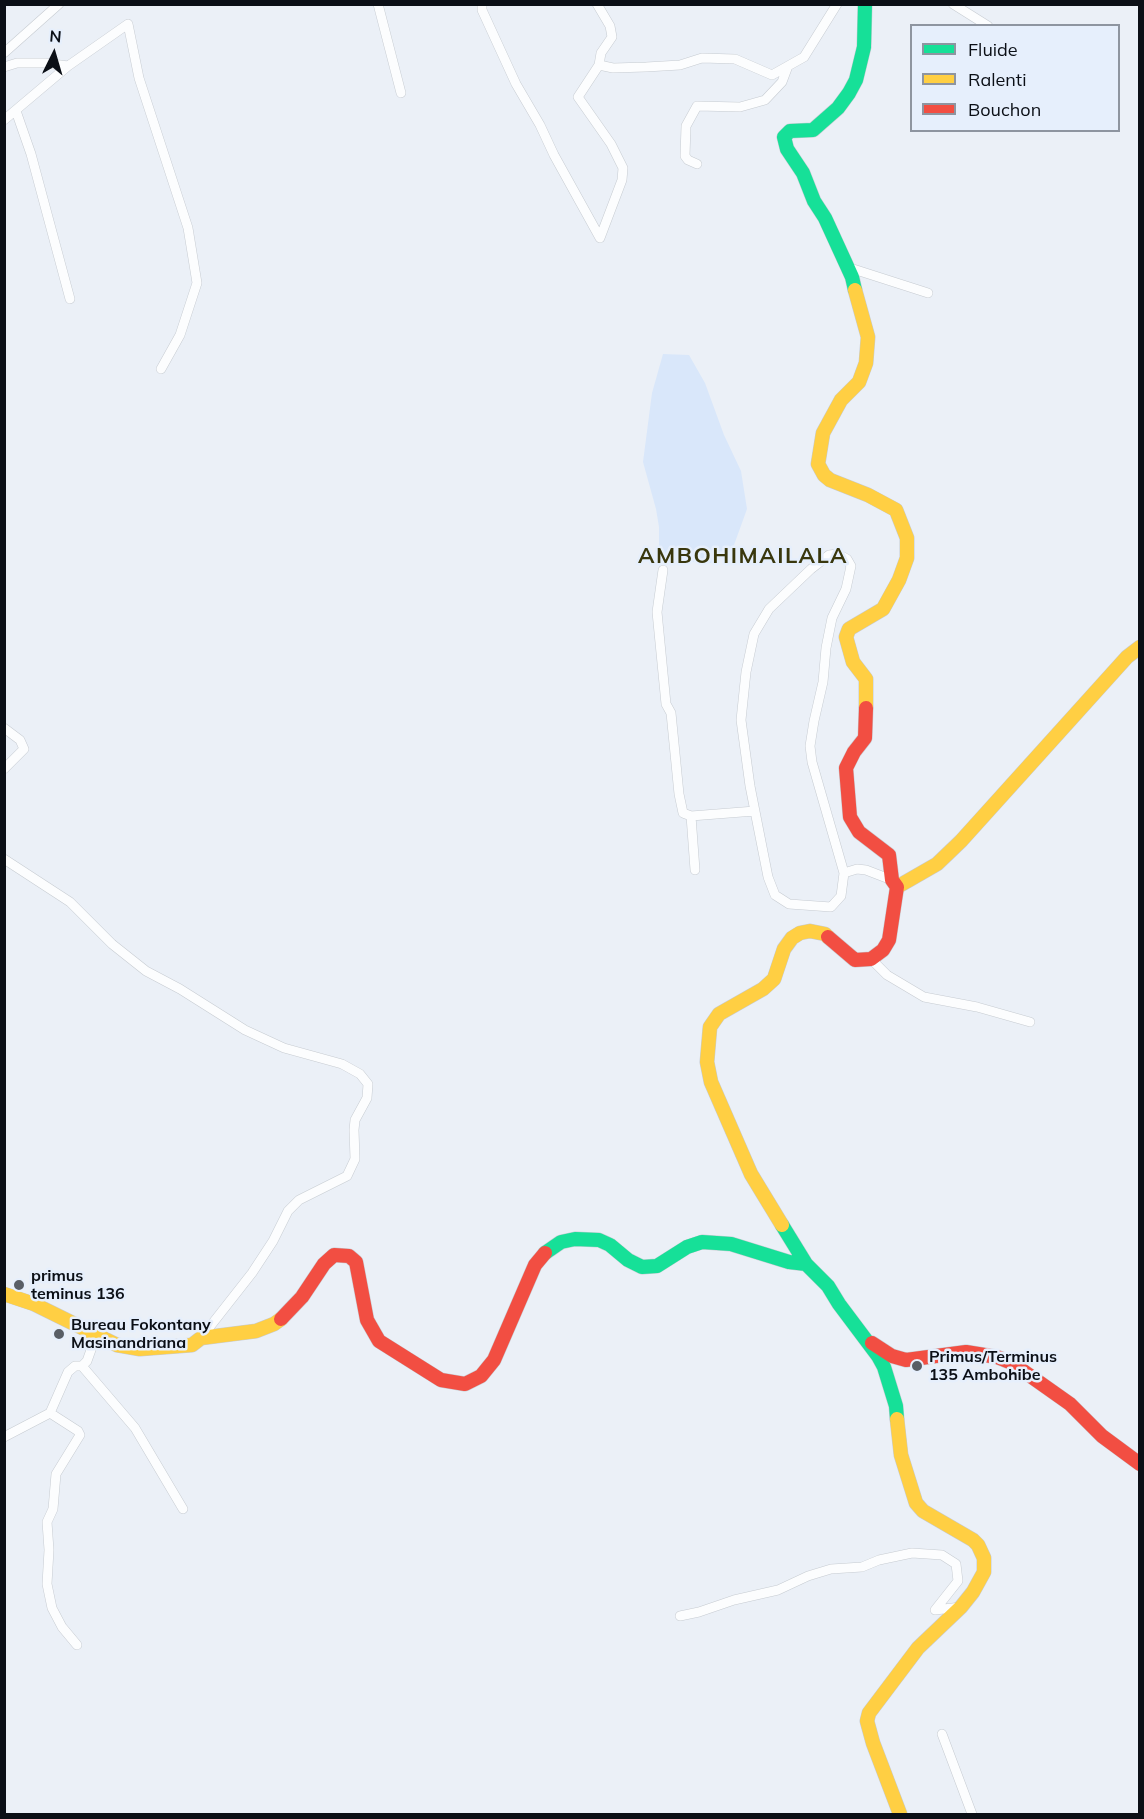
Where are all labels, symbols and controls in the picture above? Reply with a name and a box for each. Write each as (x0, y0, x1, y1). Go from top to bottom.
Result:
north arrow (24, 24, 84, 84)
legend (910, 24, 1120, 132)
text: N (49, 26, 62, 47)
text: Fluide (968, 38, 1018, 61)
text: Ralenti (968, 68, 1026, 91)
text: Bouchon (968, 98, 1041, 121)
district label: AMBOHIMAILALA (638, 543, 848, 569)
place label: primus teminus 136 (31, 1266, 125, 1304)
marker: primus teminus 136 (12, 1278, 26, 1292)
place label: Bureau Fokontany Masinandriana (71, 1315, 211, 1353)
marker: Bureau Fokontany Masinandriana (52, 1327, 66, 1341)
place label: Primus/Terminus 135 Ambohibe (929, 1347, 1057, 1385)
marker: Primus/Terminus 135 Ambohibe (910, 1359, 924, 1373)

